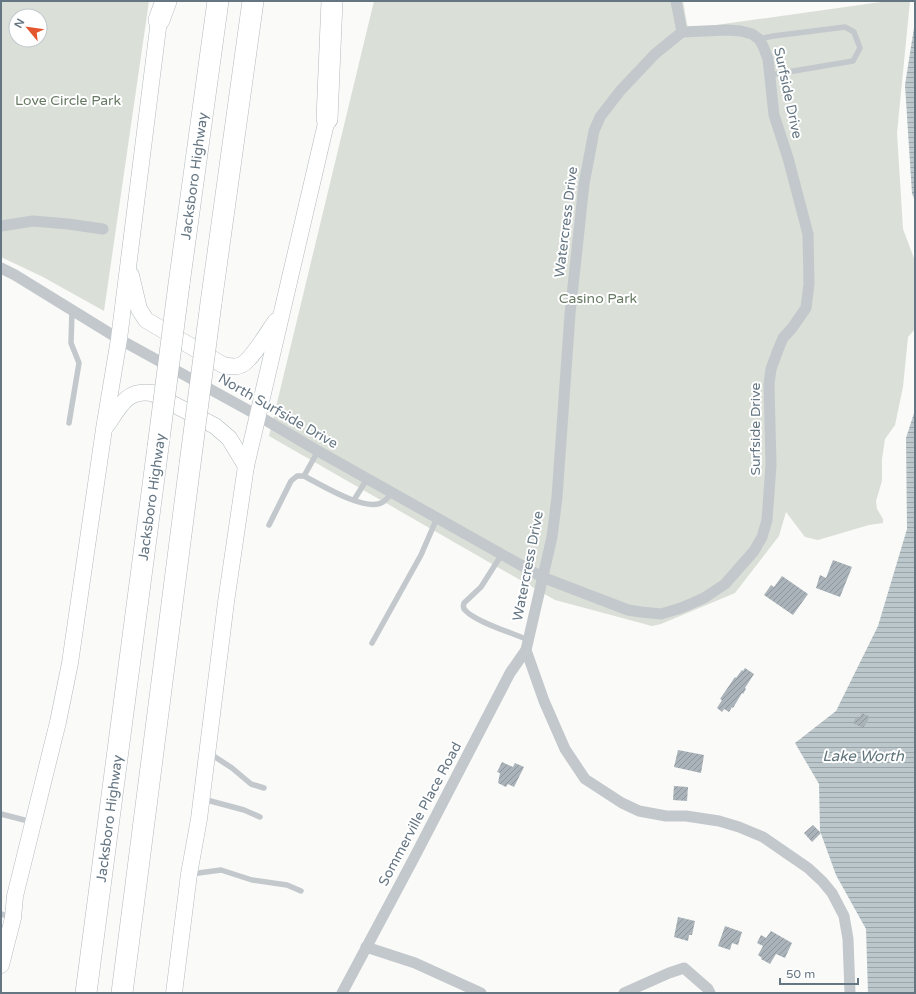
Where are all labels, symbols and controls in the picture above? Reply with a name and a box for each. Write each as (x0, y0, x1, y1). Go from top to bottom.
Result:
north arrow (8, 8, 48, 48)
text: N (12, 16, 28, 30)
street label: Surfside Drive (770, 46, 806, 140)
park label: Love Circle Park (15, 92, 121, 109)
street label: Jacksboro Highway (177, 111, 211, 241)
street label: Watercress Drive (551, 165, 581, 278)
park label: Casino Park (559, 290, 638, 307)
street label: North Surfside Drive (215, 370, 341, 452)
street label: Surfside Drive (747, 383, 764, 475)
street label: Jacksboro Highway (135, 432, 169, 562)
street label: Watercress Drive (509, 509, 547, 622)
street label: Sommerville Place Road (375, 739, 465, 889)
water label: Lake Worth (822, 747, 905, 765)
street label: Jacksboro Highway (92, 753, 126, 883)
scale bar (780, 960, 858, 986)
text: 50 m (786, 967, 815, 981)

